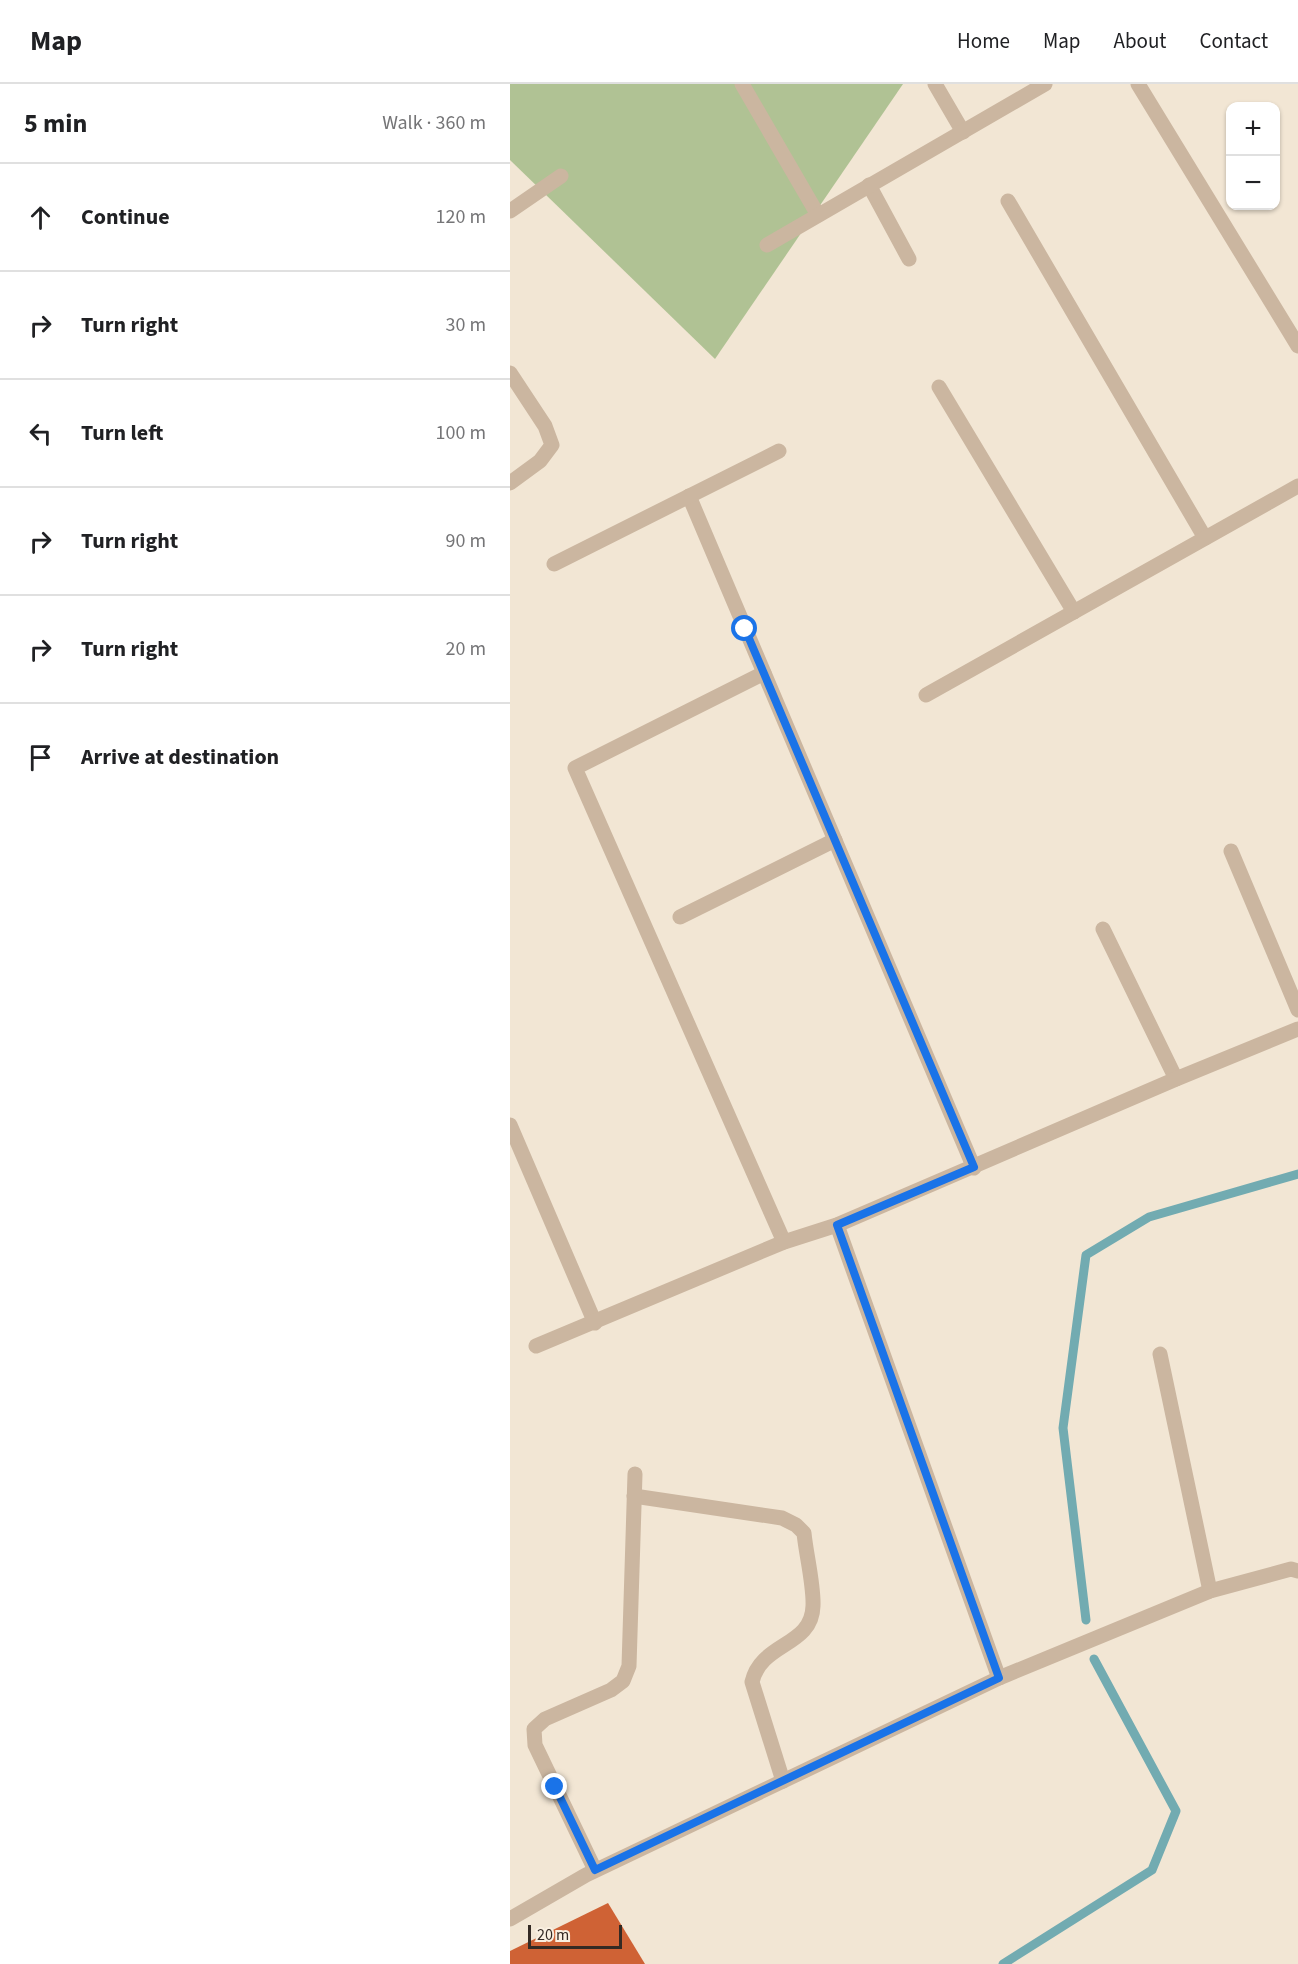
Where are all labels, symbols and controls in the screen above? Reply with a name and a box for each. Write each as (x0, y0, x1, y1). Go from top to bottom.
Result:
text: Map (30, 21, 82, 61)
text: Home (957, 26, 1010, 56)
text: Map (1043, 26, 1081, 56)
text: About (1114, 26, 1166, 56)
text: Contact (1199, 26, 1268, 56)
map controls (1226, 102, 1280, 210)
button: + (1226, 102, 1280, 156)
text: 5 min (24, 105, 87, 142)
text: Walk · 360 m (382, 109, 486, 137)
button: − (1226, 156, 1280, 210)
icon: ahead (24, 201, 57, 234)
text: Continue (81, 201, 170, 233)
text: 120 m (436, 203, 486, 231)
icon: right (24, 309, 57, 342)
text: Turn right (81, 309, 178, 341)
text: 30 m (446, 311, 486, 339)
icon: left (24, 417, 57, 450)
text: Turn left (81, 417, 163, 449)
text: 100 m (436, 419, 486, 447)
icon: right (24, 525, 57, 558)
text: Turn right (81, 525, 178, 557)
text: 90 m (446, 527, 486, 555)
route start (731, 615, 757, 641)
icon: right (24, 633, 57, 666)
text: Turn right (81, 633, 178, 665)
text: 20 m (446, 635, 486, 663)
icon: arrive (24, 741, 57, 774)
text: Arrive at destination (81, 741, 279, 773)
route end (541, 1773, 567, 1799)
scale bar (528, 1922, 622, 1950)
text: 20 m (537, 1924, 569, 1946)

